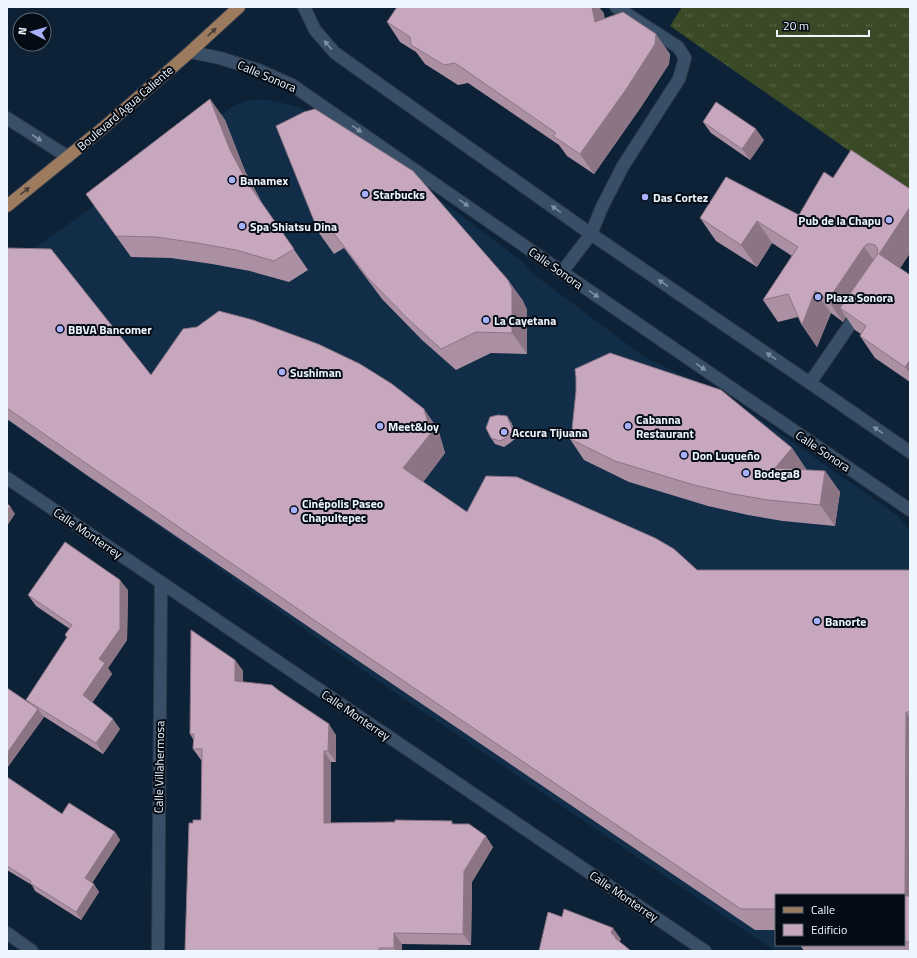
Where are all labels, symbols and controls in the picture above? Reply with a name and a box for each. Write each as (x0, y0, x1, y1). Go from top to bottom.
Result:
north arrow (12, 12, 52, 52)
scale bar (777, 12, 869, 38)
text: 20 m (783, 16, 809, 35)
text: N (14, 26, 30, 36)
one-way arrow (207, 27, 217, 37)
one-way arrow (324, 40, 333, 50)
street label: Calle Sonora (234, 55, 300, 97)
street label: Boulevard Agua Caliente (73, 61, 177, 155)
one-way arrow (352, 125, 362, 133)
one-way arrow (31, 134, 43, 141)
place label: Banamex (240, 171, 288, 190)
marker: Banamex (227, 175, 237, 185)
place label: Starbucks (373, 185, 425, 204)
one-way arrow (20, 186, 31, 195)
place label: Das Cortez (653, 188, 708, 207)
marker: Starbucks (360, 189, 370, 199)
marker: Das Cortez (640, 192, 650, 202)
one-way arrow (458, 199, 469, 207)
one-way arrow (551, 205, 561, 213)
place label: Pub de la Chapu (798, 211, 881, 230)
marker: Pub de la Chapu (884, 215, 894, 225)
place label: Spa Shiatsu Dina (250, 217, 337, 236)
marker: Spa Shiatsu Dina (237, 221, 247, 231)
street label: Calle Sonora (525, 242, 587, 294)
one-way arrow (658, 279, 668, 287)
place label: Plaza Sonora (826, 288, 893, 307)
one-way arrow (588, 290, 599, 298)
marker: Plaza Sonora (813, 292, 823, 302)
place label: La Cayetana (494, 311, 556, 330)
marker: La Cayetana (481, 315, 491, 325)
place label: BBVA Bancomer (68, 320, 152, 339)
marker: BBVA Bancomer (55, 324, 65, 334)
one-way arrow (766, 352, 776, 360)
place label: Sushiman (290, 363, 341, 382)
one-way arrow (696, 363, 706, 371)
marker: Sushiman (277, 367, 287, 377)
place label: Cabanna Restaurant (636, 410, 694, 443)
place label: Meet&Joy (388, 417, 439, 436)
marker: Meet&Joy (375, 421, 385, 431)
marker: Cabanna Restaurant (623, 421, 633, 431)
place label: Accura Tijuana (512, 423, 588, 442)
street label: Calle Sonora (792, 426, 854, 476)
one-way arrow (873, 426, 883, 434)
marker: Accura Tijuana (499, 427, 509, 437)
place label: Don Luqueño (692, 446, 760, 465)
marker: Don Luqueño (679, 450, 689, 460)
place label: Bodega8 (754, 464, 800, 483)
marker: Bodega8 (741, 468, 751, 478)
place label: Cinépolis Paseo Chapultepec (302, 494, 383, 527)
street label: Calle Monterrey (50, 503, 127, 563)
marker: Cinépolis Paseo Chapultepec (289, 505, 299, 515)
place label: Banorte (825, 612, 866, 631)
marker: Banorte (812, 616, 822, 626)
street label: Calle Monterrey (318, 685, 395, 745)
street label: Calle Villahermosa (149, 721, 169, 813)
street label: Calle Monterrey (586, 866, 663, 926)
legend (775, 894, 905, 946)
text: Calle (811, 900, 835, 919)
text: Edificio (811, 920, 847, 939)

